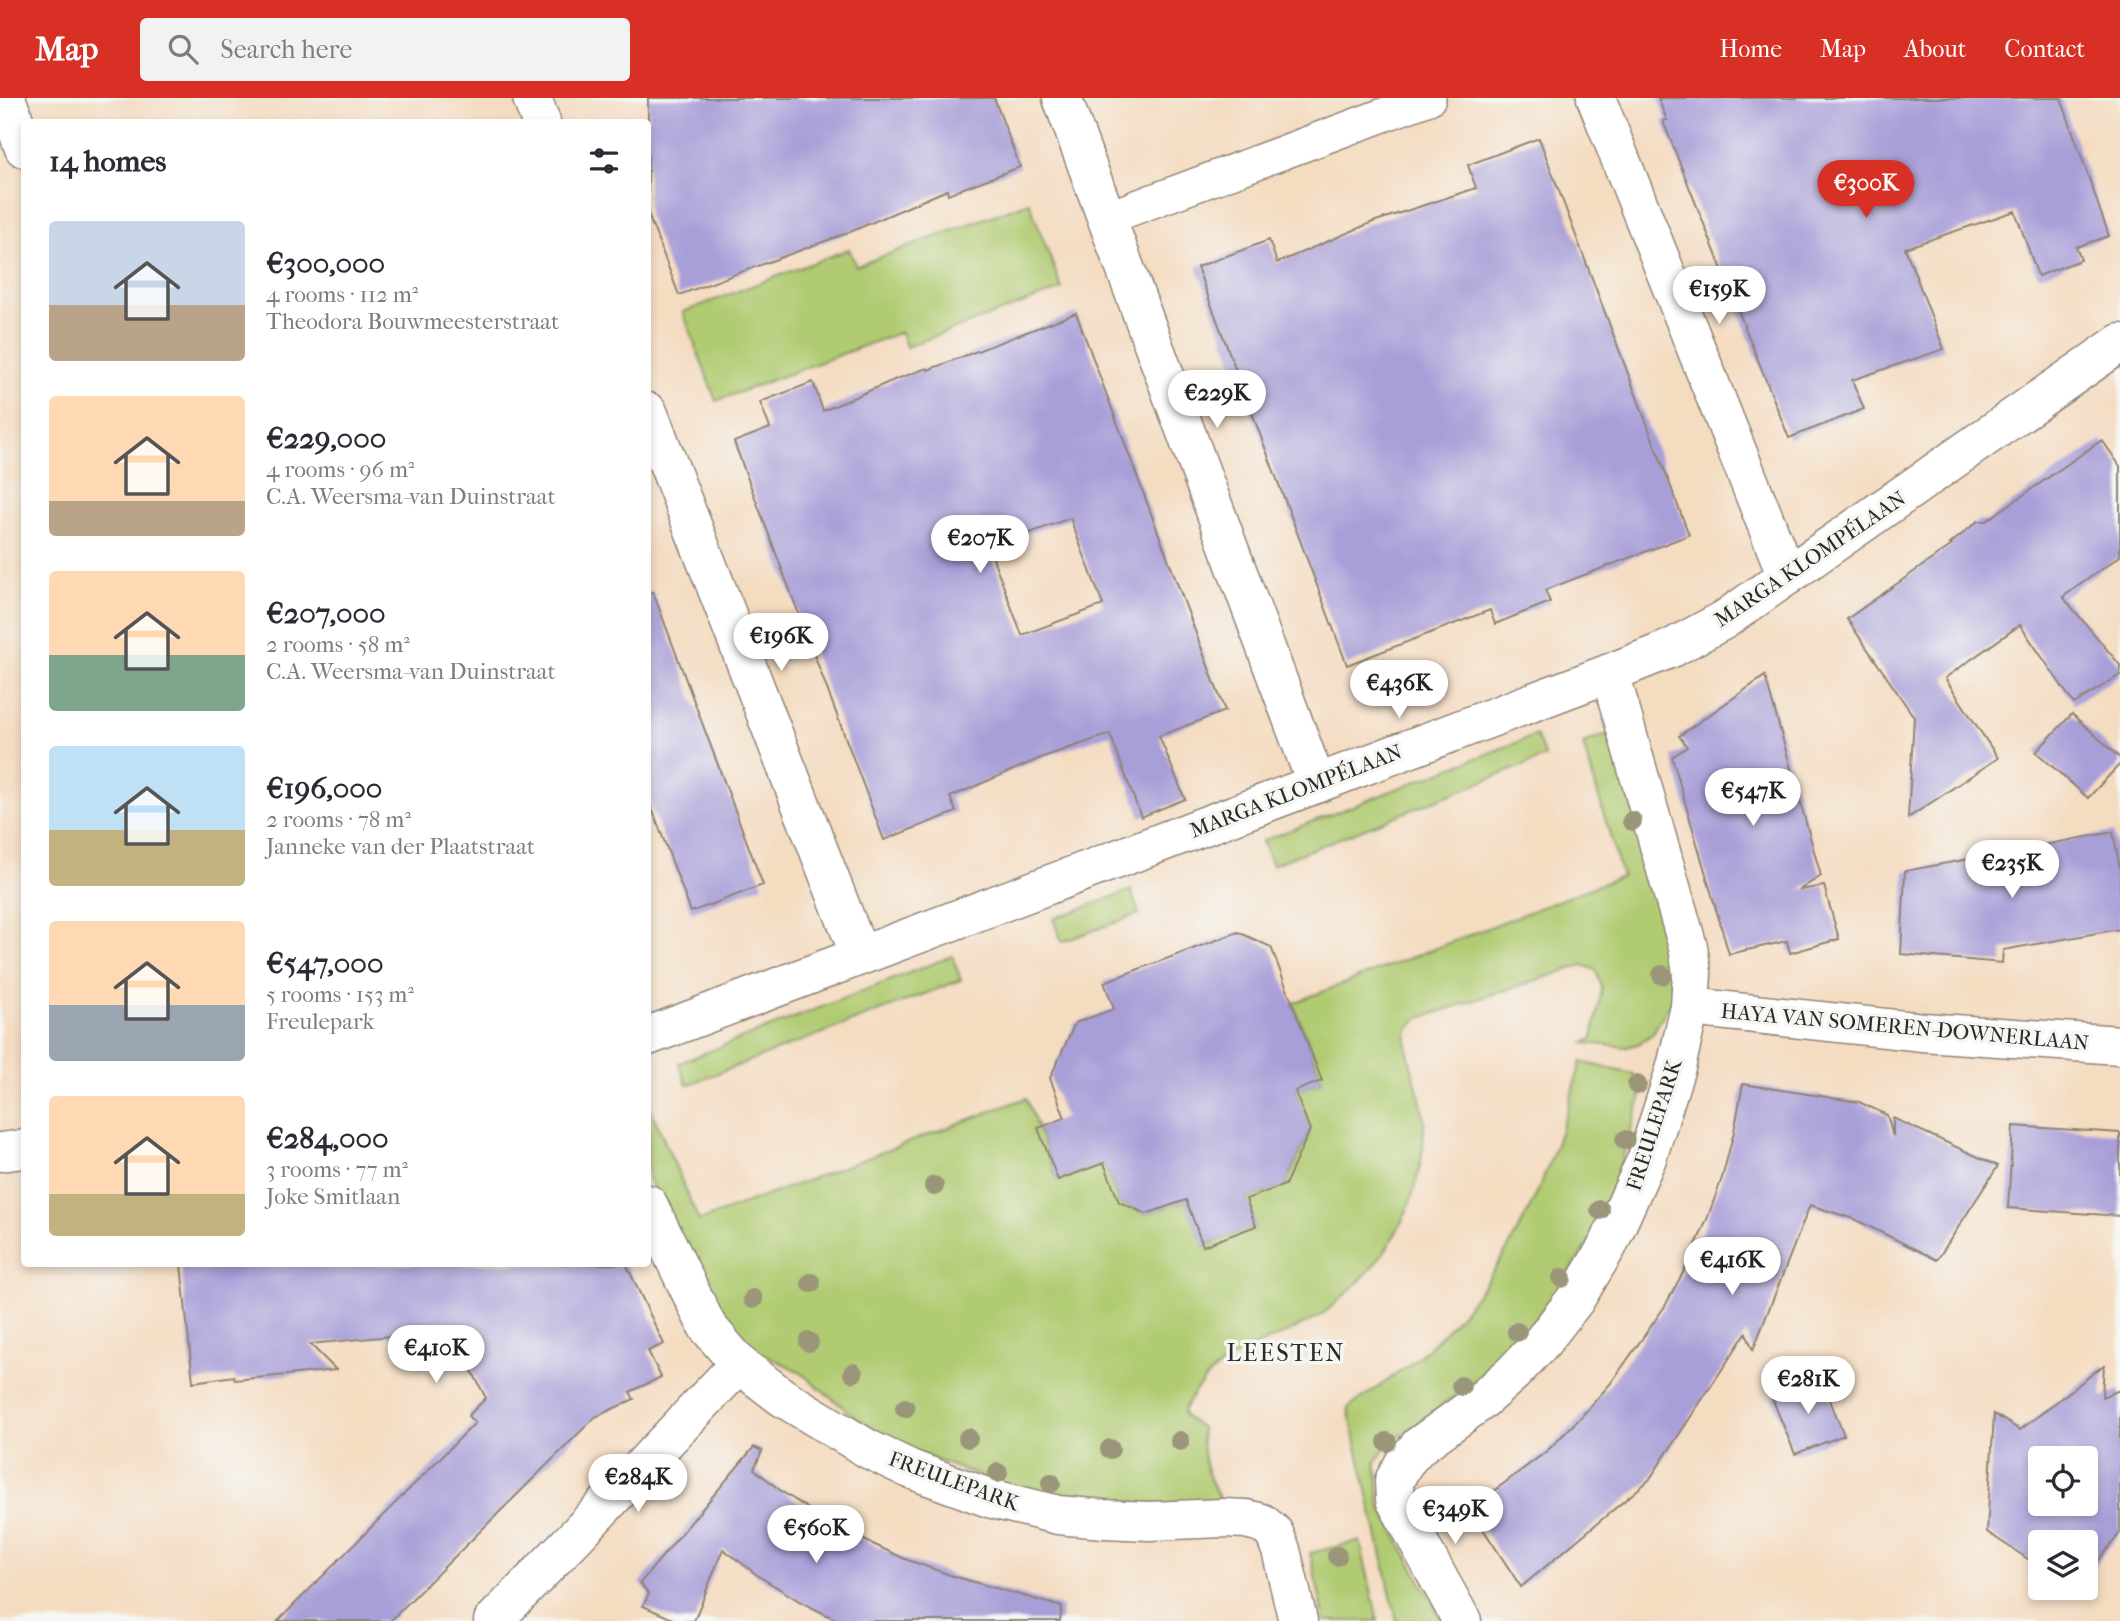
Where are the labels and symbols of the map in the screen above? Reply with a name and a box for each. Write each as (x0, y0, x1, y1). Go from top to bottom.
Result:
pin: €300K (1817, 160, 1915, 220)
pin: €159K (1670, 266, 1768, 326)
pin: €229K (1168, 370, 1266, 430)
street label: MARGA KLOMPÉLAAN (1710, 486, 1910, 632)
pin: €207K (931, 516, 1029, 575)
pin: €196K (732, 614, 830, 673)
pin: €436K (1350, 660, 1448, 720)
street label: MARGA KLOMPÉLAAN (1186, 739, 1406, 843)
pin: €547K (1704, 768, 1802, 828)
pin: €235K (1963, 840, 2061, 900)
street label: HAYA VAN SOMEREN-DOWNERLAAN (1720, 999, 2090, 1055)
street label: FREULEPARK (1621, 1054, 1687, 1194)
pin: €416K (1683, 1238, 1781, 1297)
pin: €410K (387, 1326, 485, 1385)
district label: LEESTEN (1226, 1339, 1346, 1367)
pin: €281K (1759, 1356, 1857, 1416)
street label: FREULEPARK (885, 1446, 1024, 1516)
pin: €284K (589, 1454, 687, 1514)
pin: €349K (1406, 1486, 1504, 1546)
pin: €560K (767, 1506, 865, 1565)

